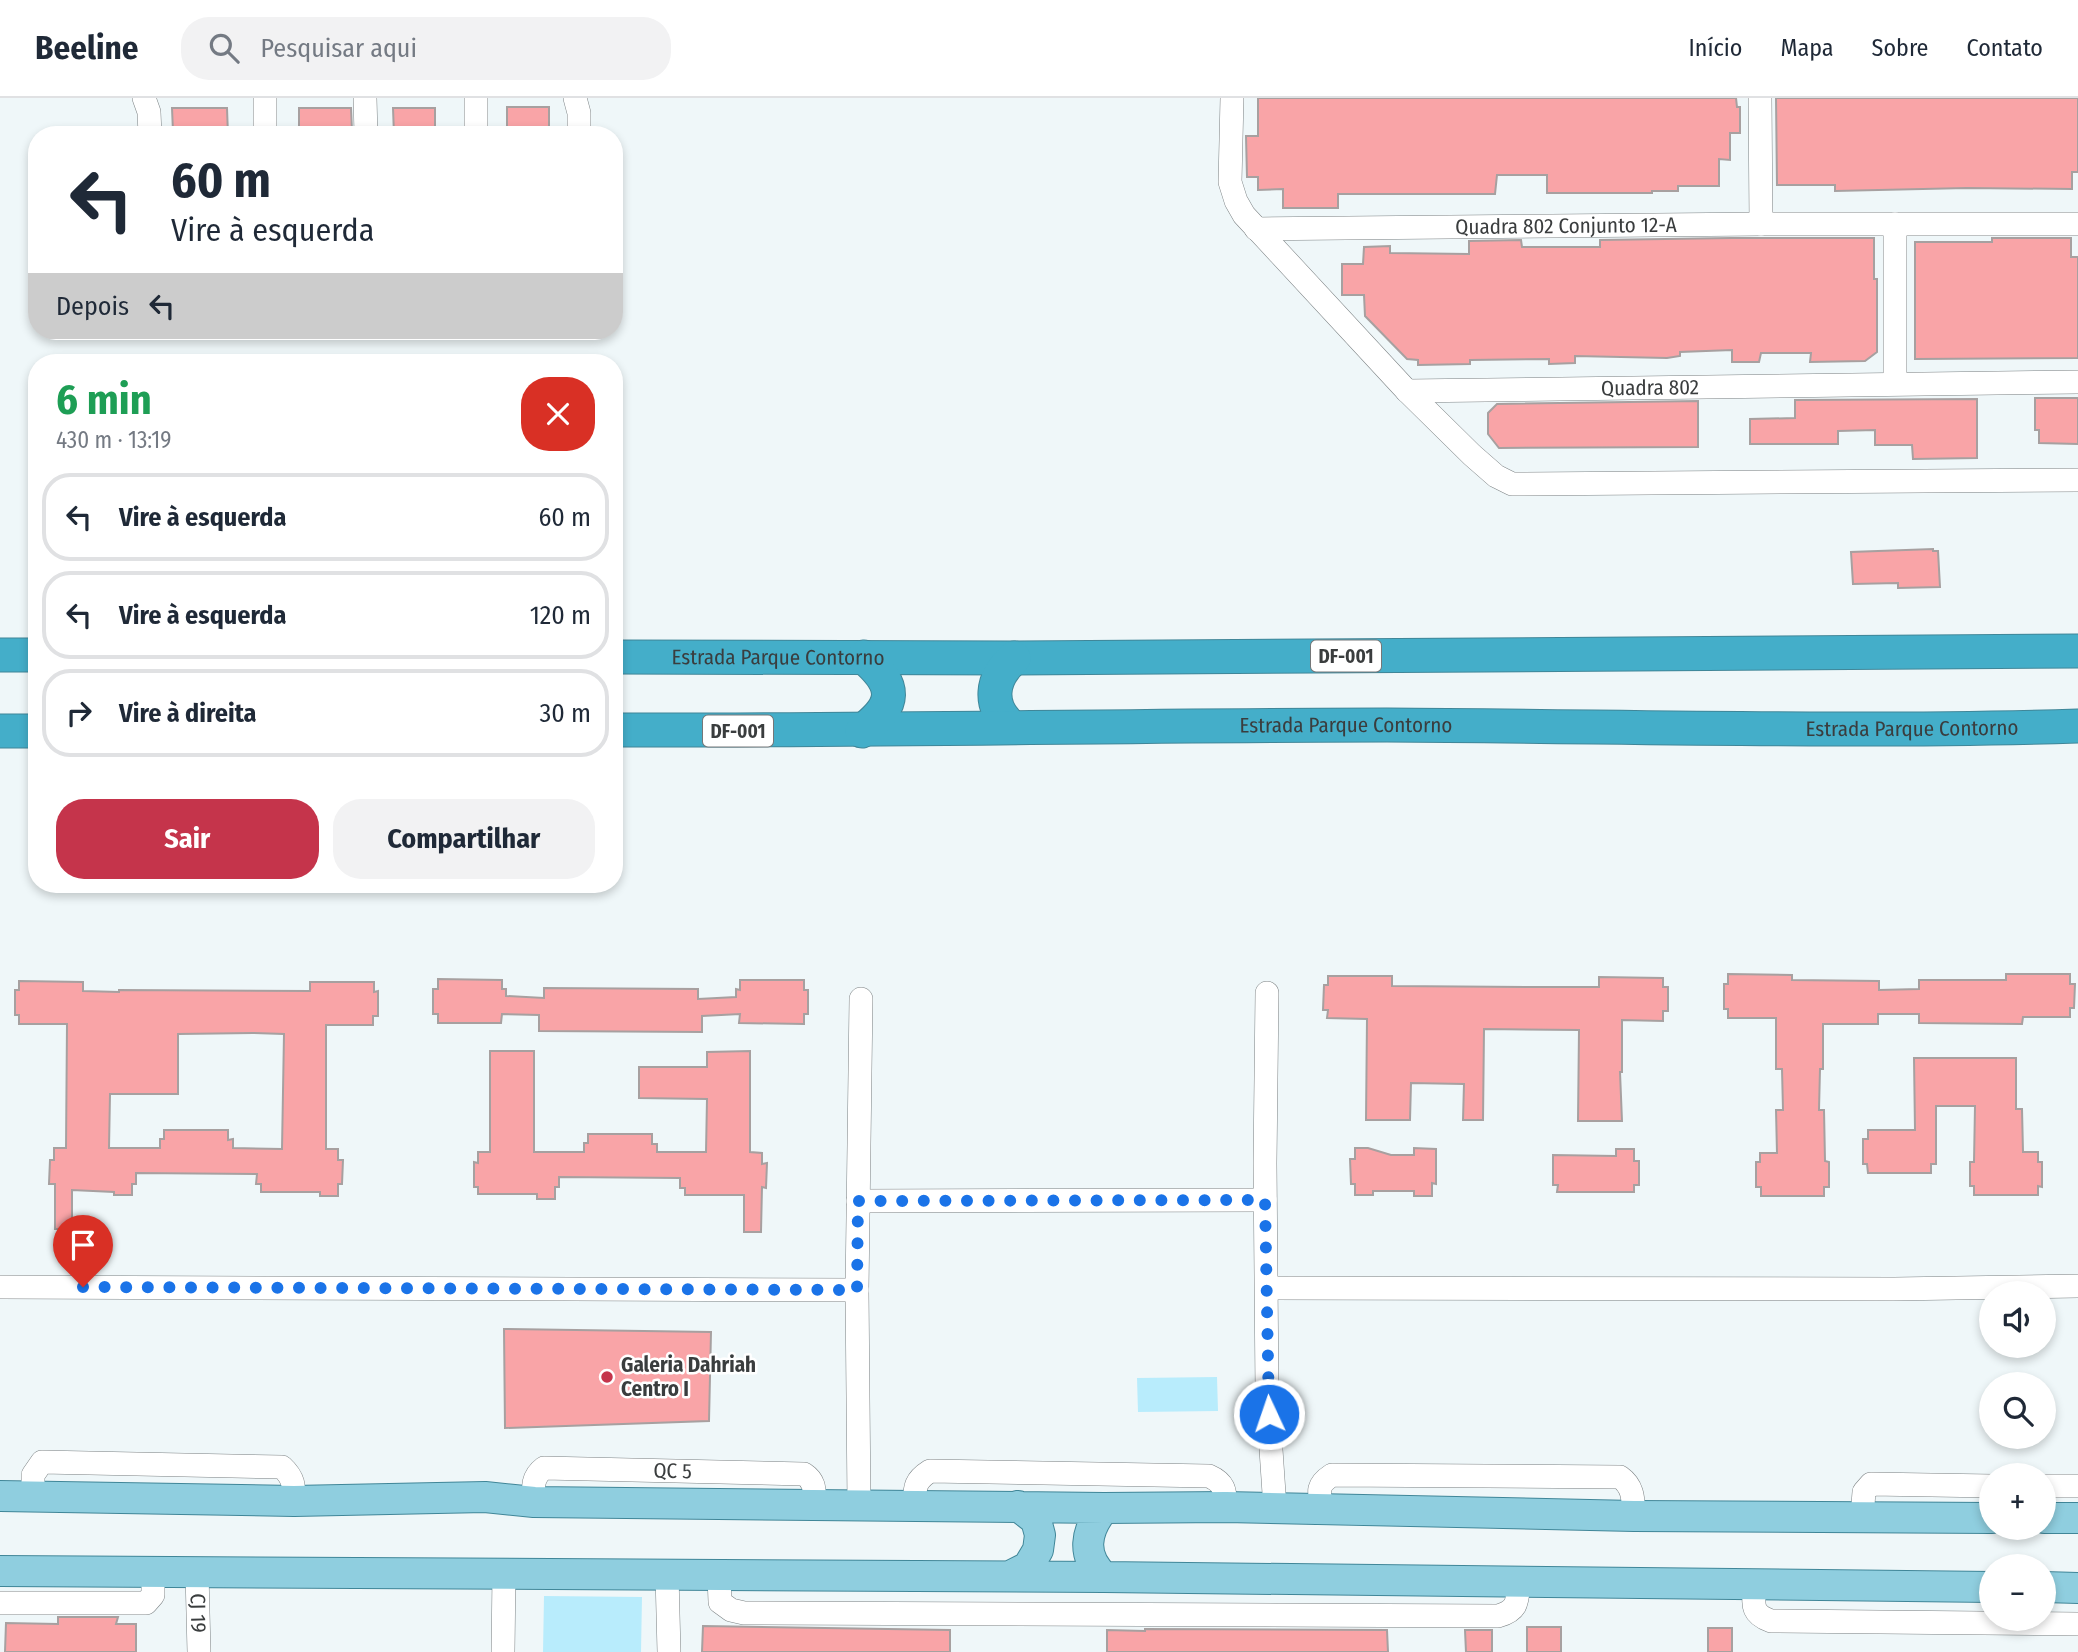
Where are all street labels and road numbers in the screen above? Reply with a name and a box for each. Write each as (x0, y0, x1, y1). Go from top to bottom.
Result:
street label: Quadra 802 Conjunto 12-A (1455, 212, 1677, 240)
street label: Quadra 802 (1601, 374, 1699, 401)
road number: DF-001 (1311, 640, 1381, 671)
street label: Estrada Parque Contorno (671, 644, 885, 671)
street label: Estrada Parque Contorno (1239, 712, 1453, 739)
street label: Estrada Parque Contorno (1805, 715, 2019, 742)
road number: DF-001 (703, 716, 773, 746)
street label: QC 5 (653, 1458, 692, 1484)
street label: CJ 19 (185, 1593, 212, 1633)

